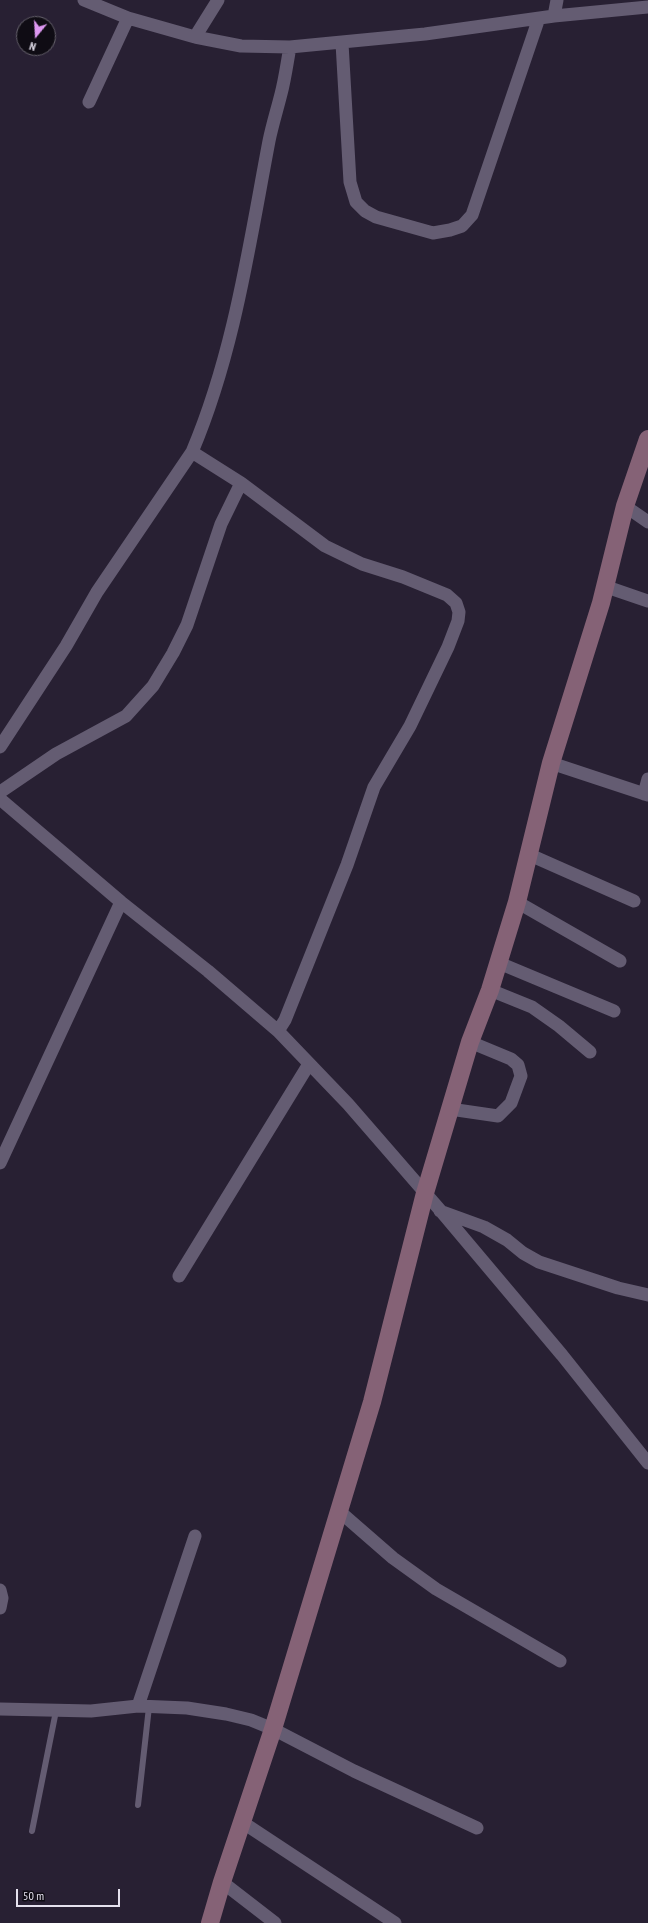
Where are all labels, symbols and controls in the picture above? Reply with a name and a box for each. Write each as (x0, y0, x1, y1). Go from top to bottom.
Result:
north arrow (16, 16, 56, 56)
text: N (28, 39, 38, 54)
scale bar (18, 1881, 122, 1907)
text: 50 m (23, 1888, 44, 1903)

